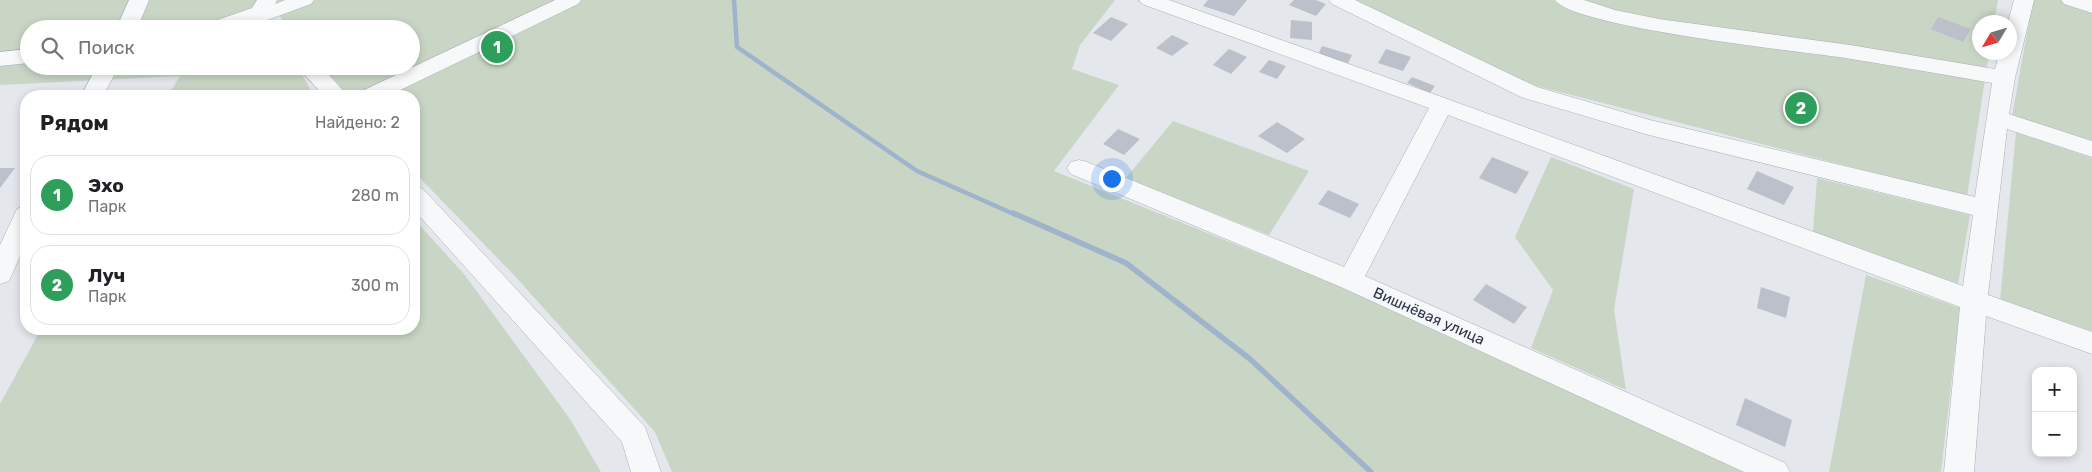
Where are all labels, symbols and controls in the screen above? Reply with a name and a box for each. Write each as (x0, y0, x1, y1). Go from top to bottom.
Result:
north arrow (1972, 15, 2017, 60)
search box (20, 20, 420, 75)
pin: 1 (481, 28, 513, 66)
icon: search (38, 34, 66, 62)
text: Поиск (78, 36, 135, 59)
pin: 2 (1785, 89, 1817, 127)
text: Рядом (40, 110, 109, 135)
text: Найдено: 2 (315, 113, 400, 132)
your location (1099, 166, 1125, 192)
text: Эхо (88, 174, 124, 197)
text: 1 (53, 186, 61, 205)
text: 280 m (351, 186, 399, 205)
text: Парк (88, 197, 126, 216)
text: Луч (88, 264, 125, 287)
text: 2 (52, 276, 62, 295)
text: 300 m (351, 276, 399, 295)
street label: Вишнёвая улица (1370, 283, 1488, 349)
text: Парк (88, 287, 126, 306)
map controls (2032, 367, 2077, 457)
button: + (2032, 367, 2077, 412)
button: − (2032, 412, 2077, 457)

